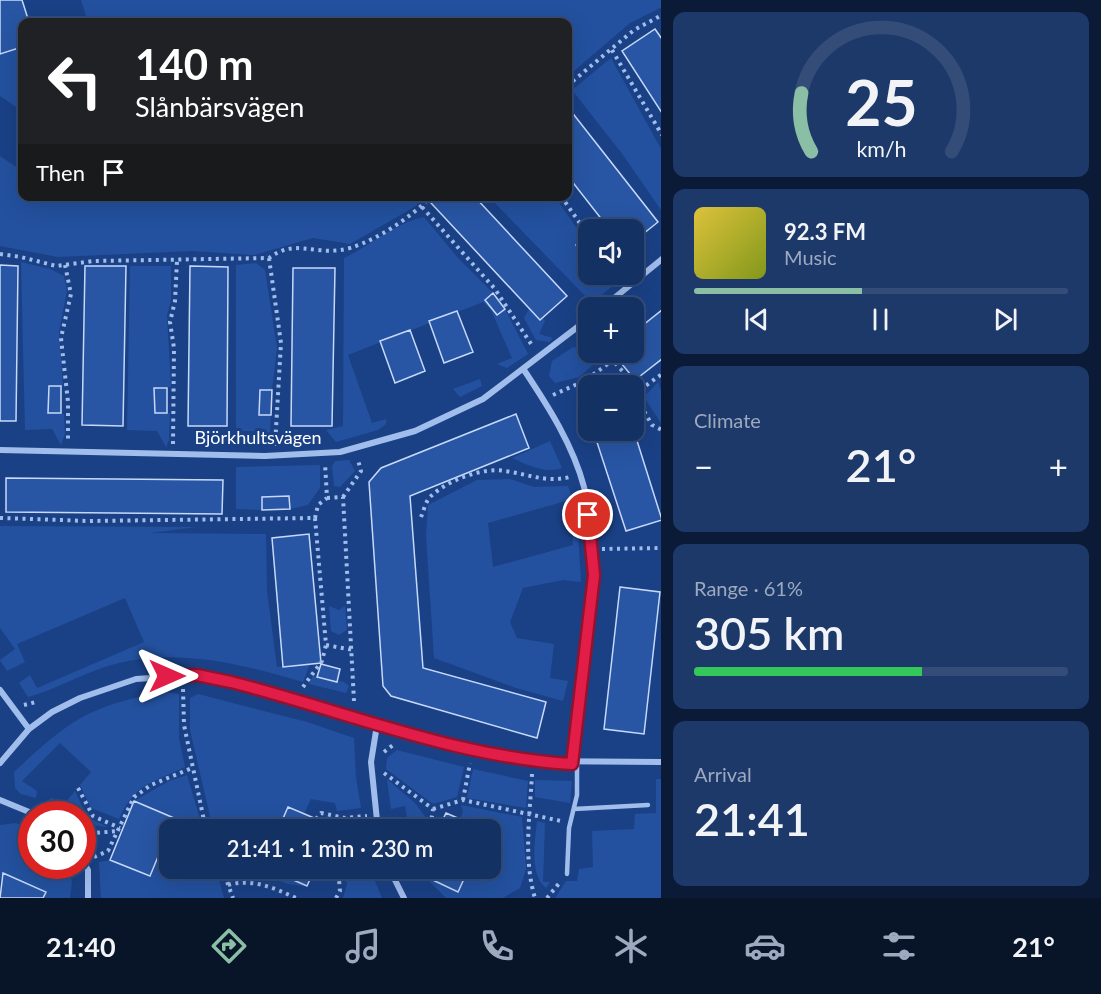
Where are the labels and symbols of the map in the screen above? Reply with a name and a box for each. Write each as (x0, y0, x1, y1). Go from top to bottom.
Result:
street label: Björkhultsvägen (195, 426, 321, 448)
pin (562, 489, 613, 540)
position arrow (135, 644, 199, 708)
speed limit sign: 30 (18, 801, 96, 879)

